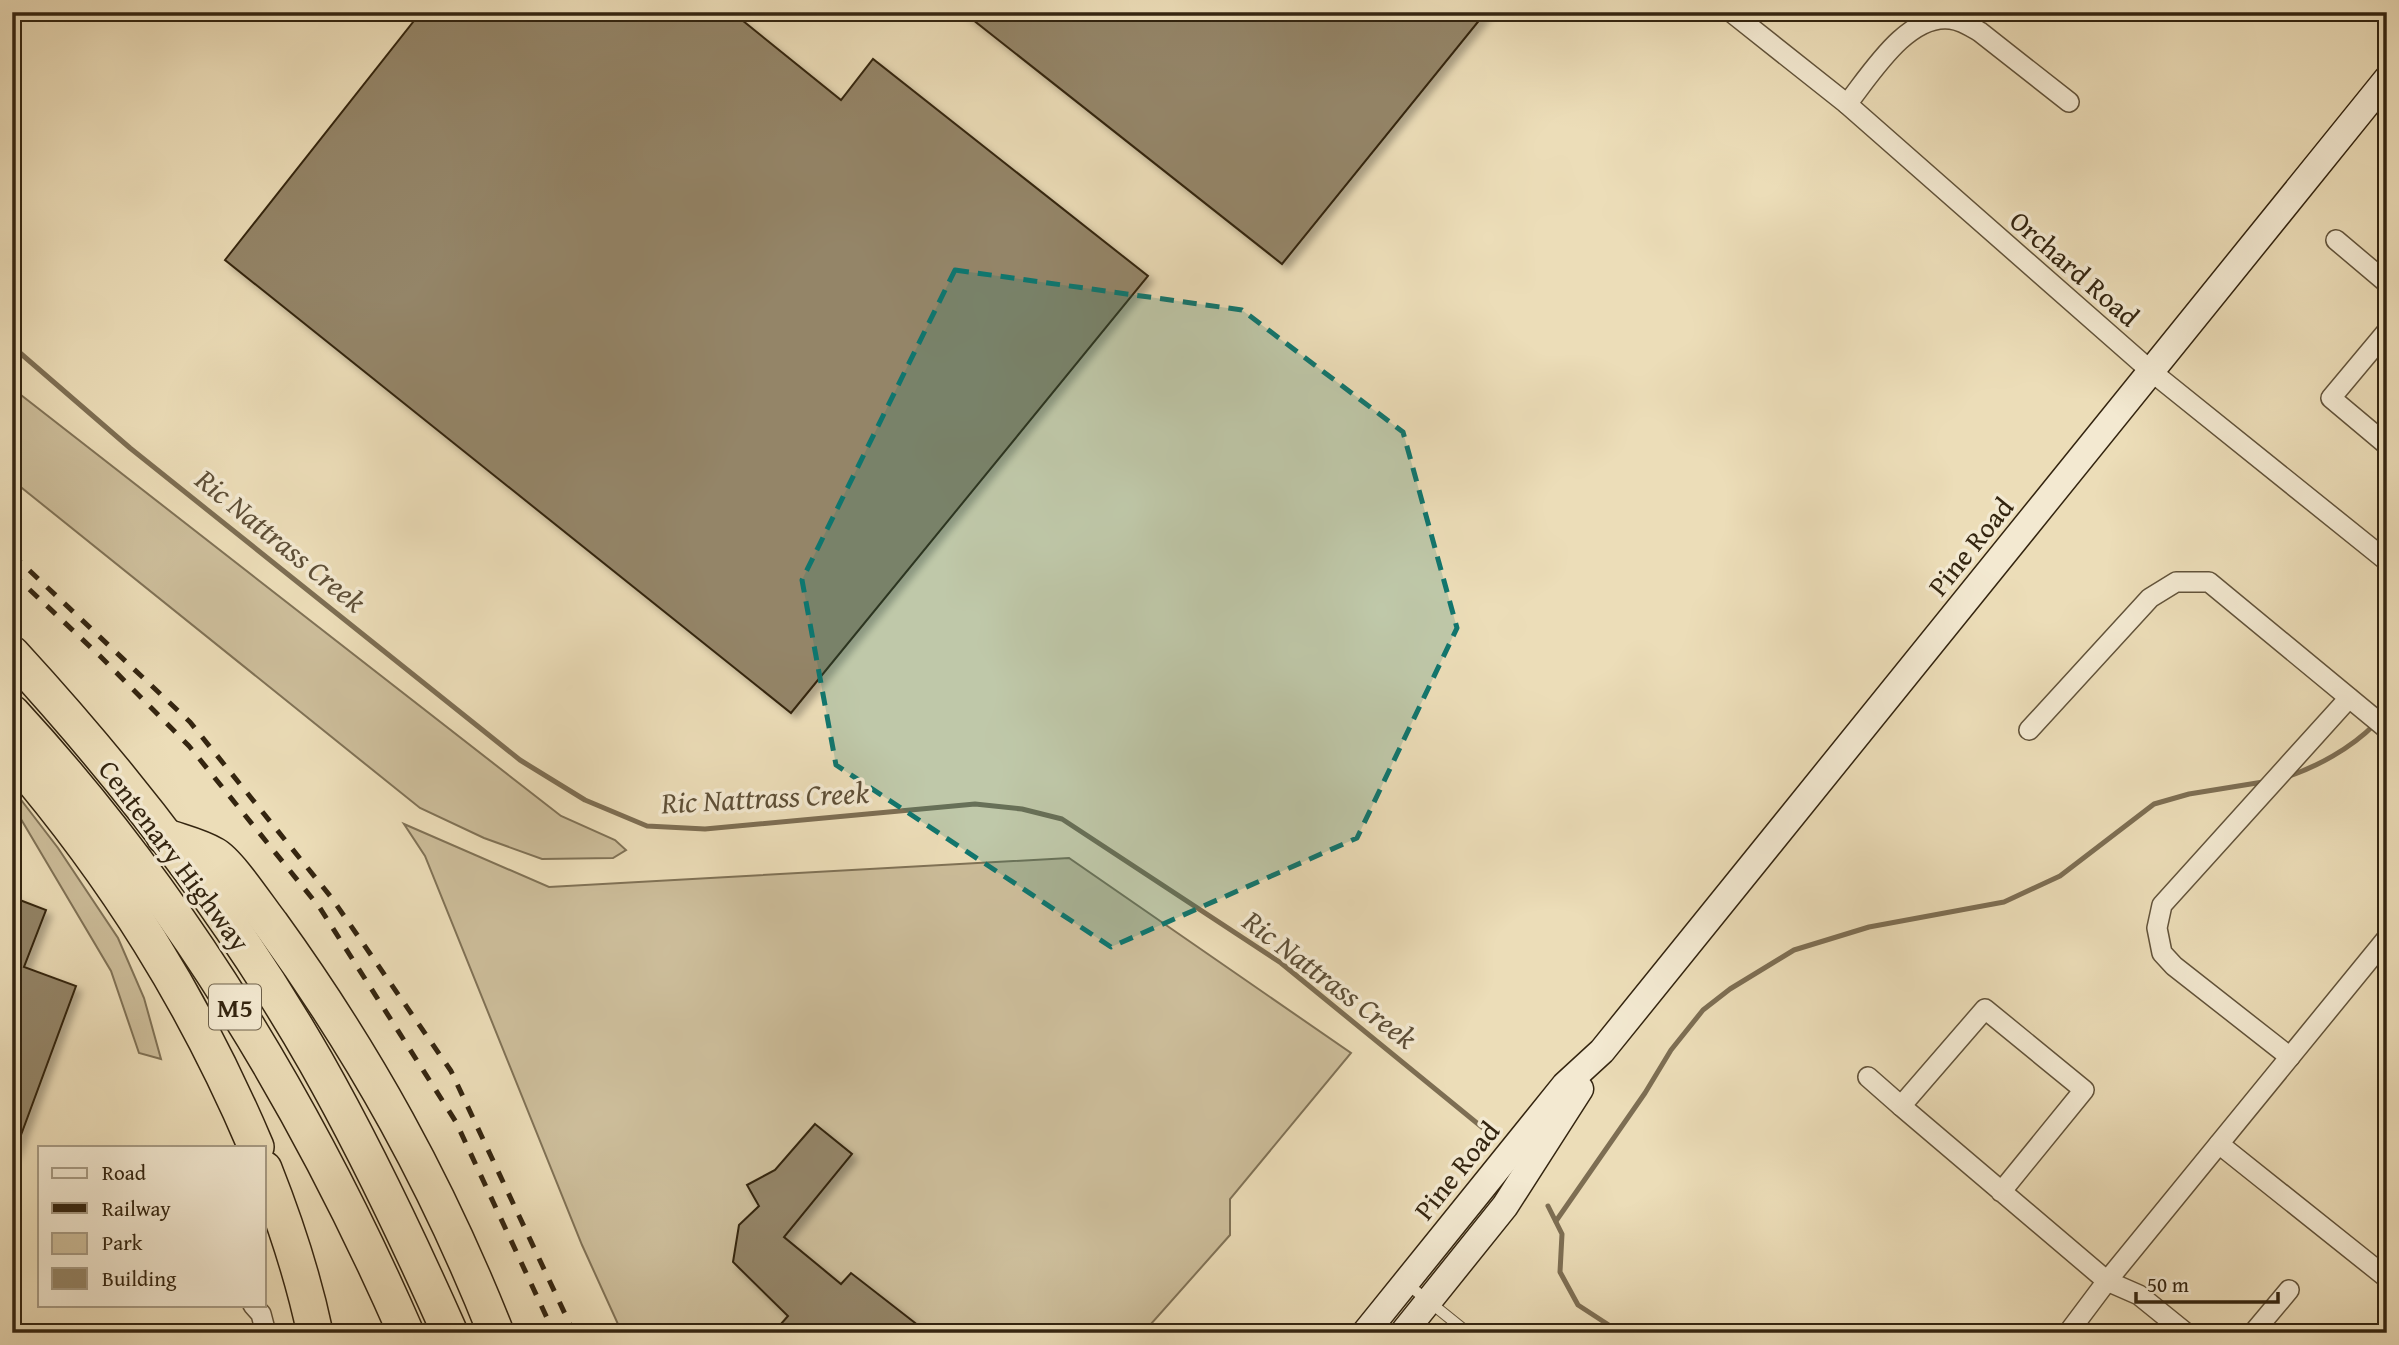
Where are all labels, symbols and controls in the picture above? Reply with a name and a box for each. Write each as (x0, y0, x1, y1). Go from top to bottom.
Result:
street label: Orchard Road (2001, 200, 2149, 336)
water label: Ric Nattrass Creek (186, 457, 376, 623)
street label: Pine Road (1917, 488, 2023, 604)
street label: Centenary Highway (89, 751, 261, 959)
water label: Ric Nattrass Creek (659, 770, 870, 824)
water label: Ric Nattrass Creek (1233, 898, 1426, 1059)
road number: M5 (209, 984, 261, 1030)
street label: Pine Road (1403, 1112, 1509, 1228)
legend (38, 1146, 266, 1306)
text: Road (102, 1157, 147, 1188)
text: Railway (102, 1193, 171, 1224)
text: Park (102, 1227, 143, 1258)
scale bar (2136, 1261, 2278, 1305)
text: Building (102, 1263, 177, 1294)
text: 50 m (2147, 1269, 2189, 1300)

